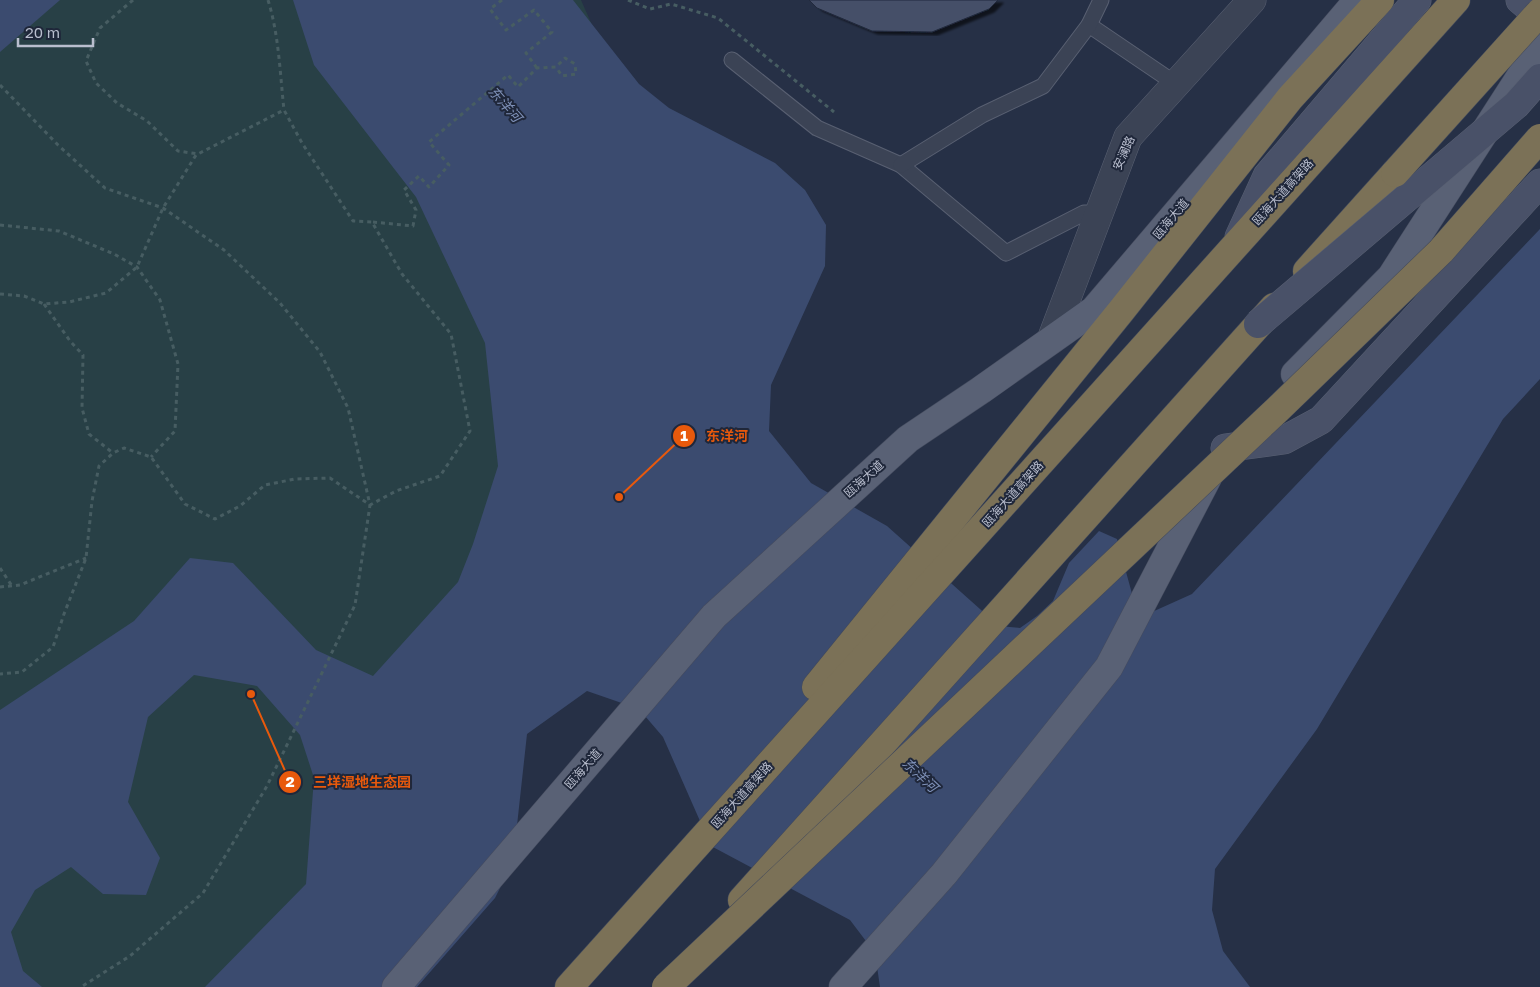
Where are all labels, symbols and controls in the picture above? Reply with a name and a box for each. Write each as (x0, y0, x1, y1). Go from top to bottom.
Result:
scale bar (18, 15, 92, 47)
text: 20 m (25, 23, 60, 41)
water label: 东洋河 (485, 82, 528, 127)
street label: 安澜路 (1109, 133, 1138, 172)
street label: 瓯海大道高架路 (1249, 155, 1316, 228)
street label: 瓯海大道 (1149, 195, 1192, 242)
callout: 东洋河 (671, 421, 758, 450)
text: 1 (680, 426, 688, 444)
text: 东洋河 (706, 427, 748, 444)
street label: 瓯海大道 (841, 457, 887, 500)
street label: 瓯海大道高架路 (979, 457, 1046, 530)
street label: 瓯海大道 (561, 746, 604, 792)
water label: 东洋河 (899, 754, 944, 797)
street label: 瓯海大道高架路 (708, 758, 775, 831)
callout: 三垟湿地生态园 (278, 767, 421, 796)
text: 2 (285, 772, 295, 790)
text: 三垟湿地生态园 (313, 773, 411, 790)

